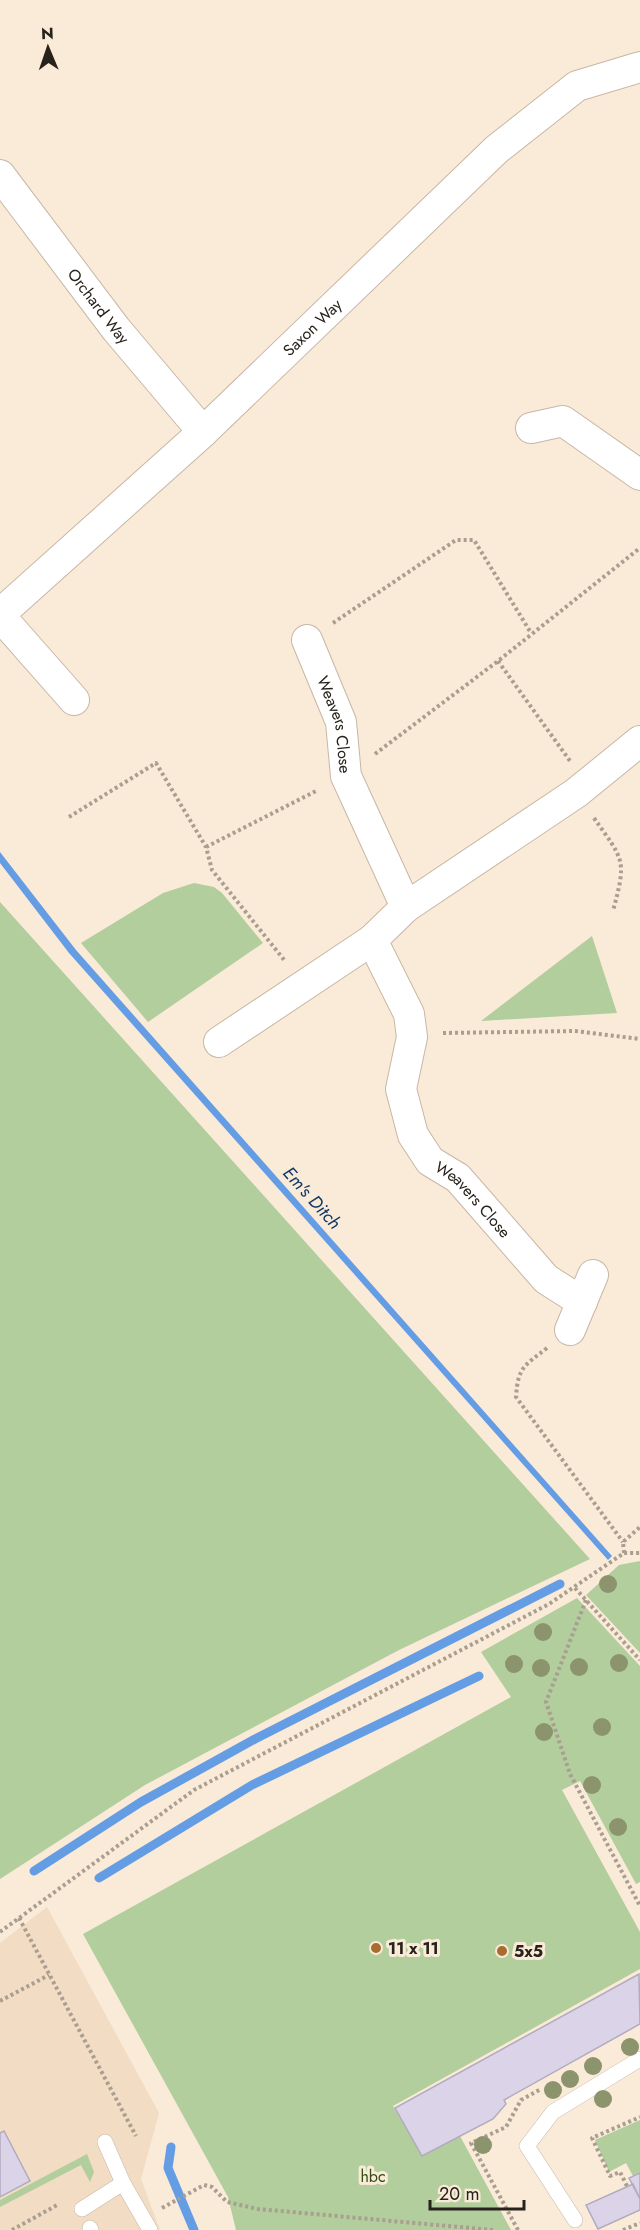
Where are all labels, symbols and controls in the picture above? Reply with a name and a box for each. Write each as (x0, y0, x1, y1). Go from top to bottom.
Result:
north arrow (18, 18, 78, 78)
text: N (41, 22, 54, 45)
street label: Orchard Way (62, 263, 135, 350)
street label: Saxon Way (278, 293, 348, 361)
street label: Weavers Close (311, 673, 357, 774)
street label: Weavers Close (431, 1156, 516, 1243)
water label: Em's Ditch (277, 1161, 347, 1235)
place label: 11 x 11 (388, 1937, 439, 1960)
place label: 5x5 (514, 1940, 543, 1963)
marker: 11 x 11 (369, 1941, 383, 1955)
marker: 5x5 (495, 1944, 509, 1958)
park label: hbc (360, 2165, 386, 2188)
scale bar (430, 2173, 524, 2211)
text: 20 m (439, 2181, 479, 2207)

